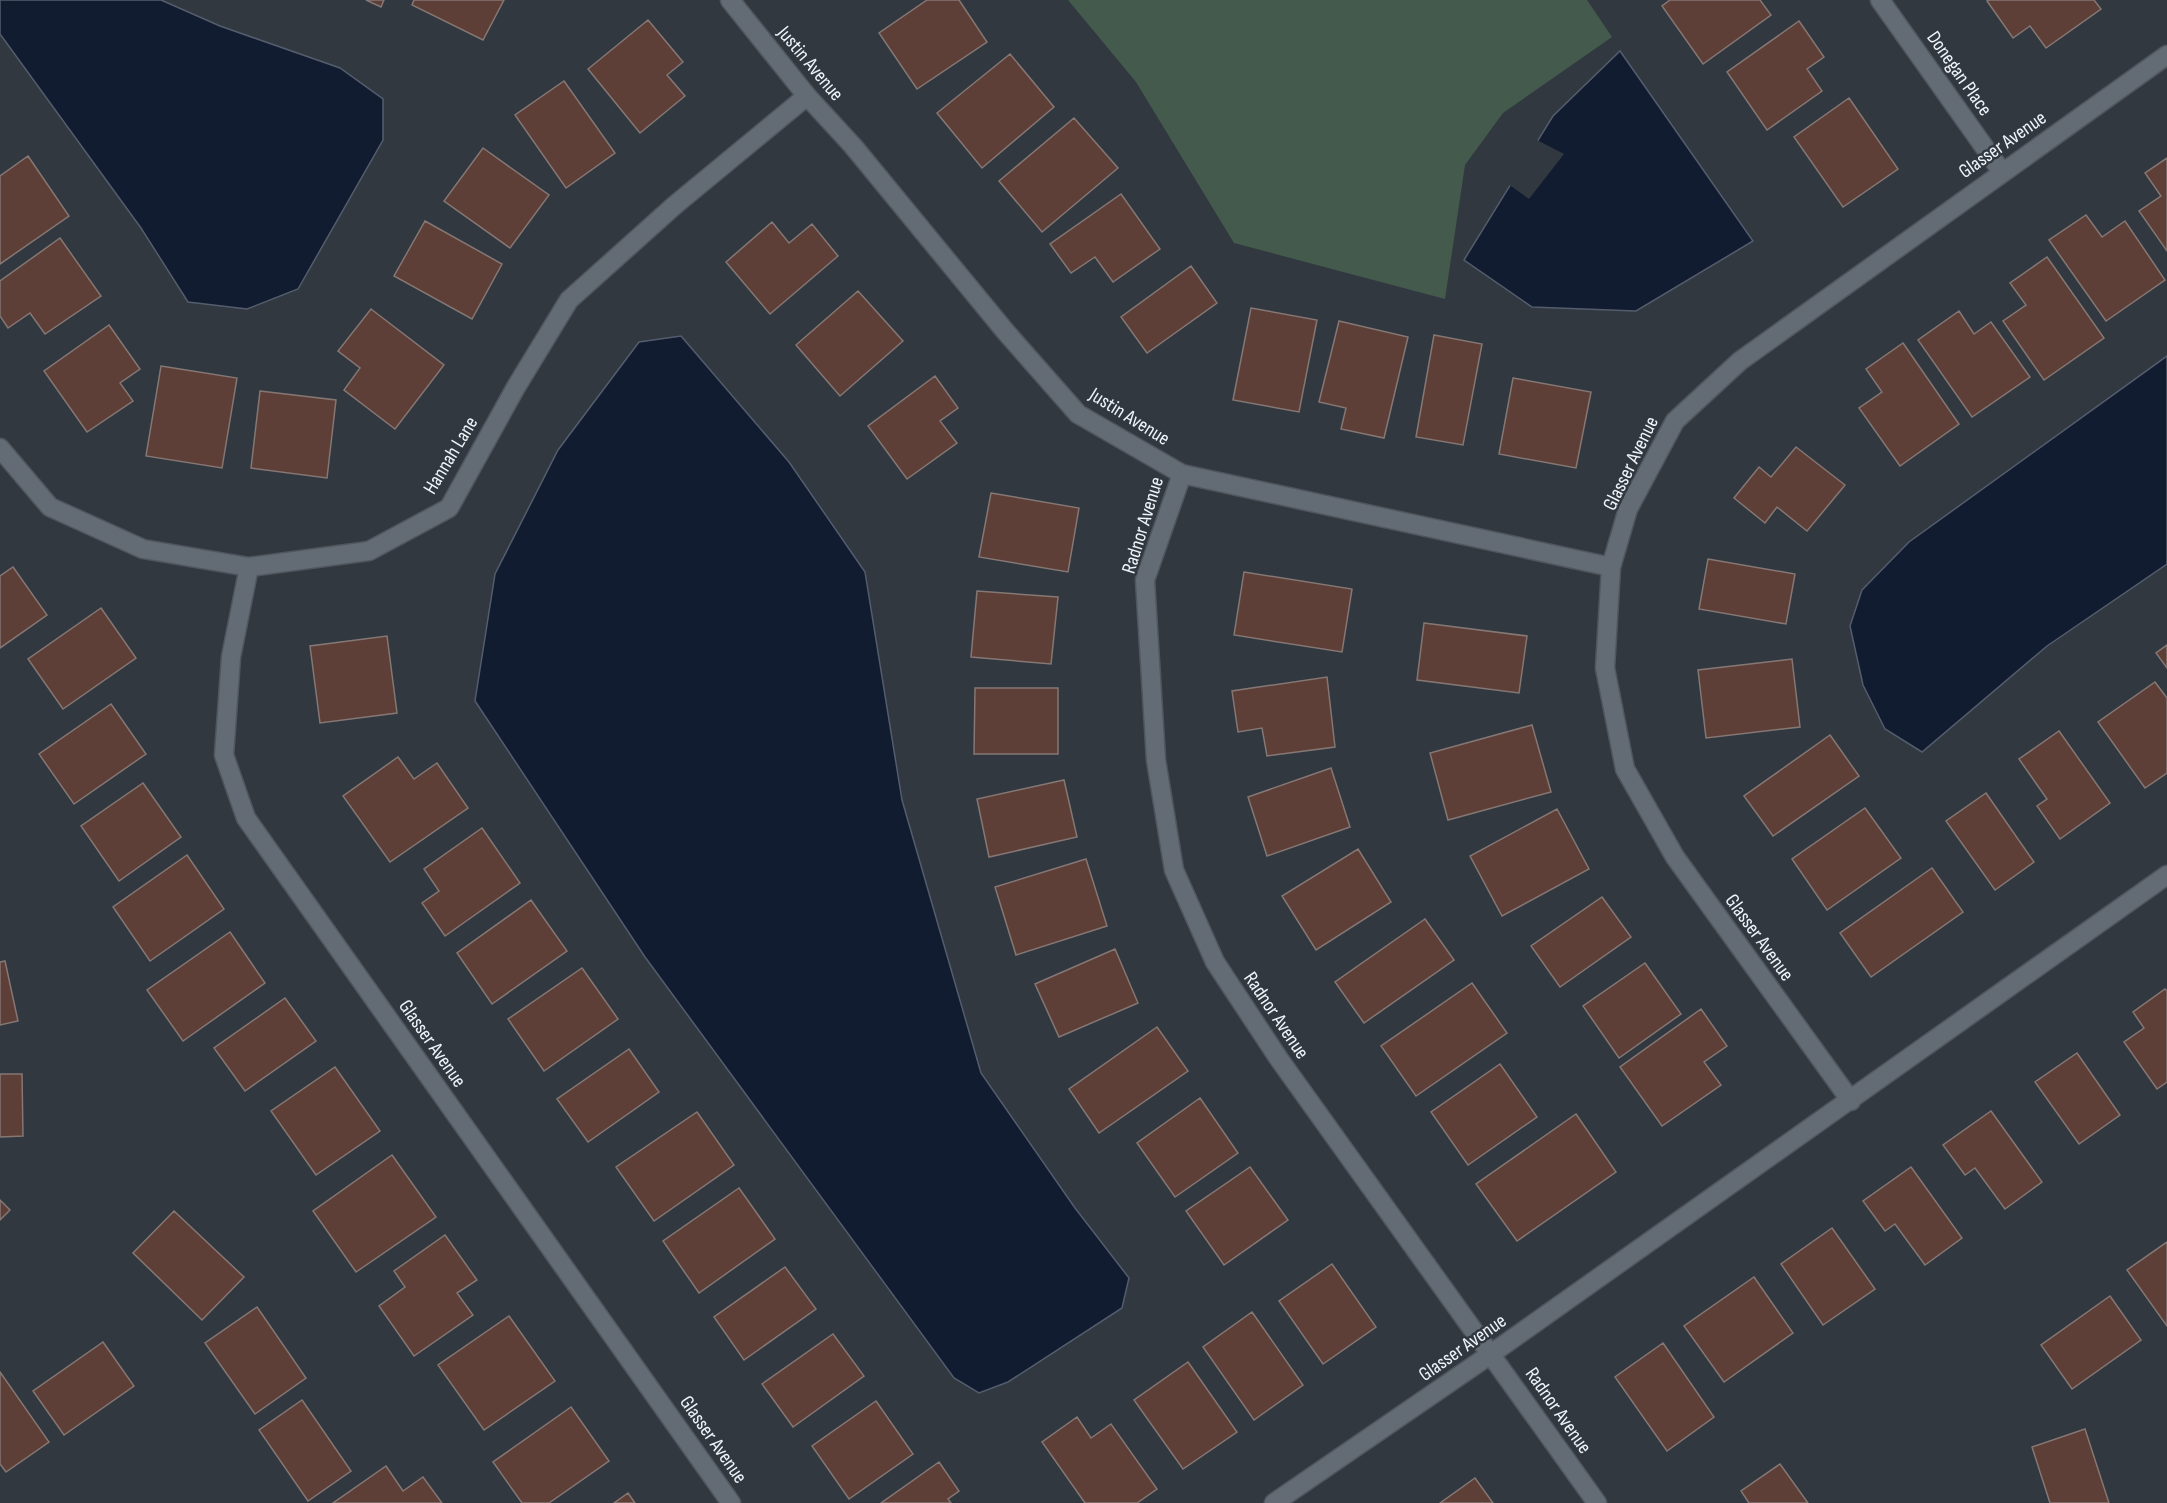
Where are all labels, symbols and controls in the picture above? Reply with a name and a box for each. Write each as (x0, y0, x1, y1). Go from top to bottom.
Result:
street label: Justin Avenue (771, 21, 848, 106)
street label: Donegan Place (1921, 27, 1997, 120)
street label: Glasser Avenue (1954, 106, 2051, 184)
street label: Justin Avenue (1084, 382, 1174, 451)
street label: Hannah Lane (418, 412, 483, 499)
street label: Glasser Avenue (1598, 413, 1664, 514)
street label: Radnor Avenue (1117, 474, 1169, 576)
street label: Glasser Avenue (1720, 889, 1799, 986)
street label: Radnor Avenue (1238, 968, 1314, 1064)
street label: Glasser Avenue (393, 995, 471, 1092)
street label: Glasser Avenue (1414, 1309, 1511, 1387)
street label: Radnor Avenue (1520, 1363, 1597, 1458)
street label: Glasser Avenue (674, 1391, 752, 1488)

